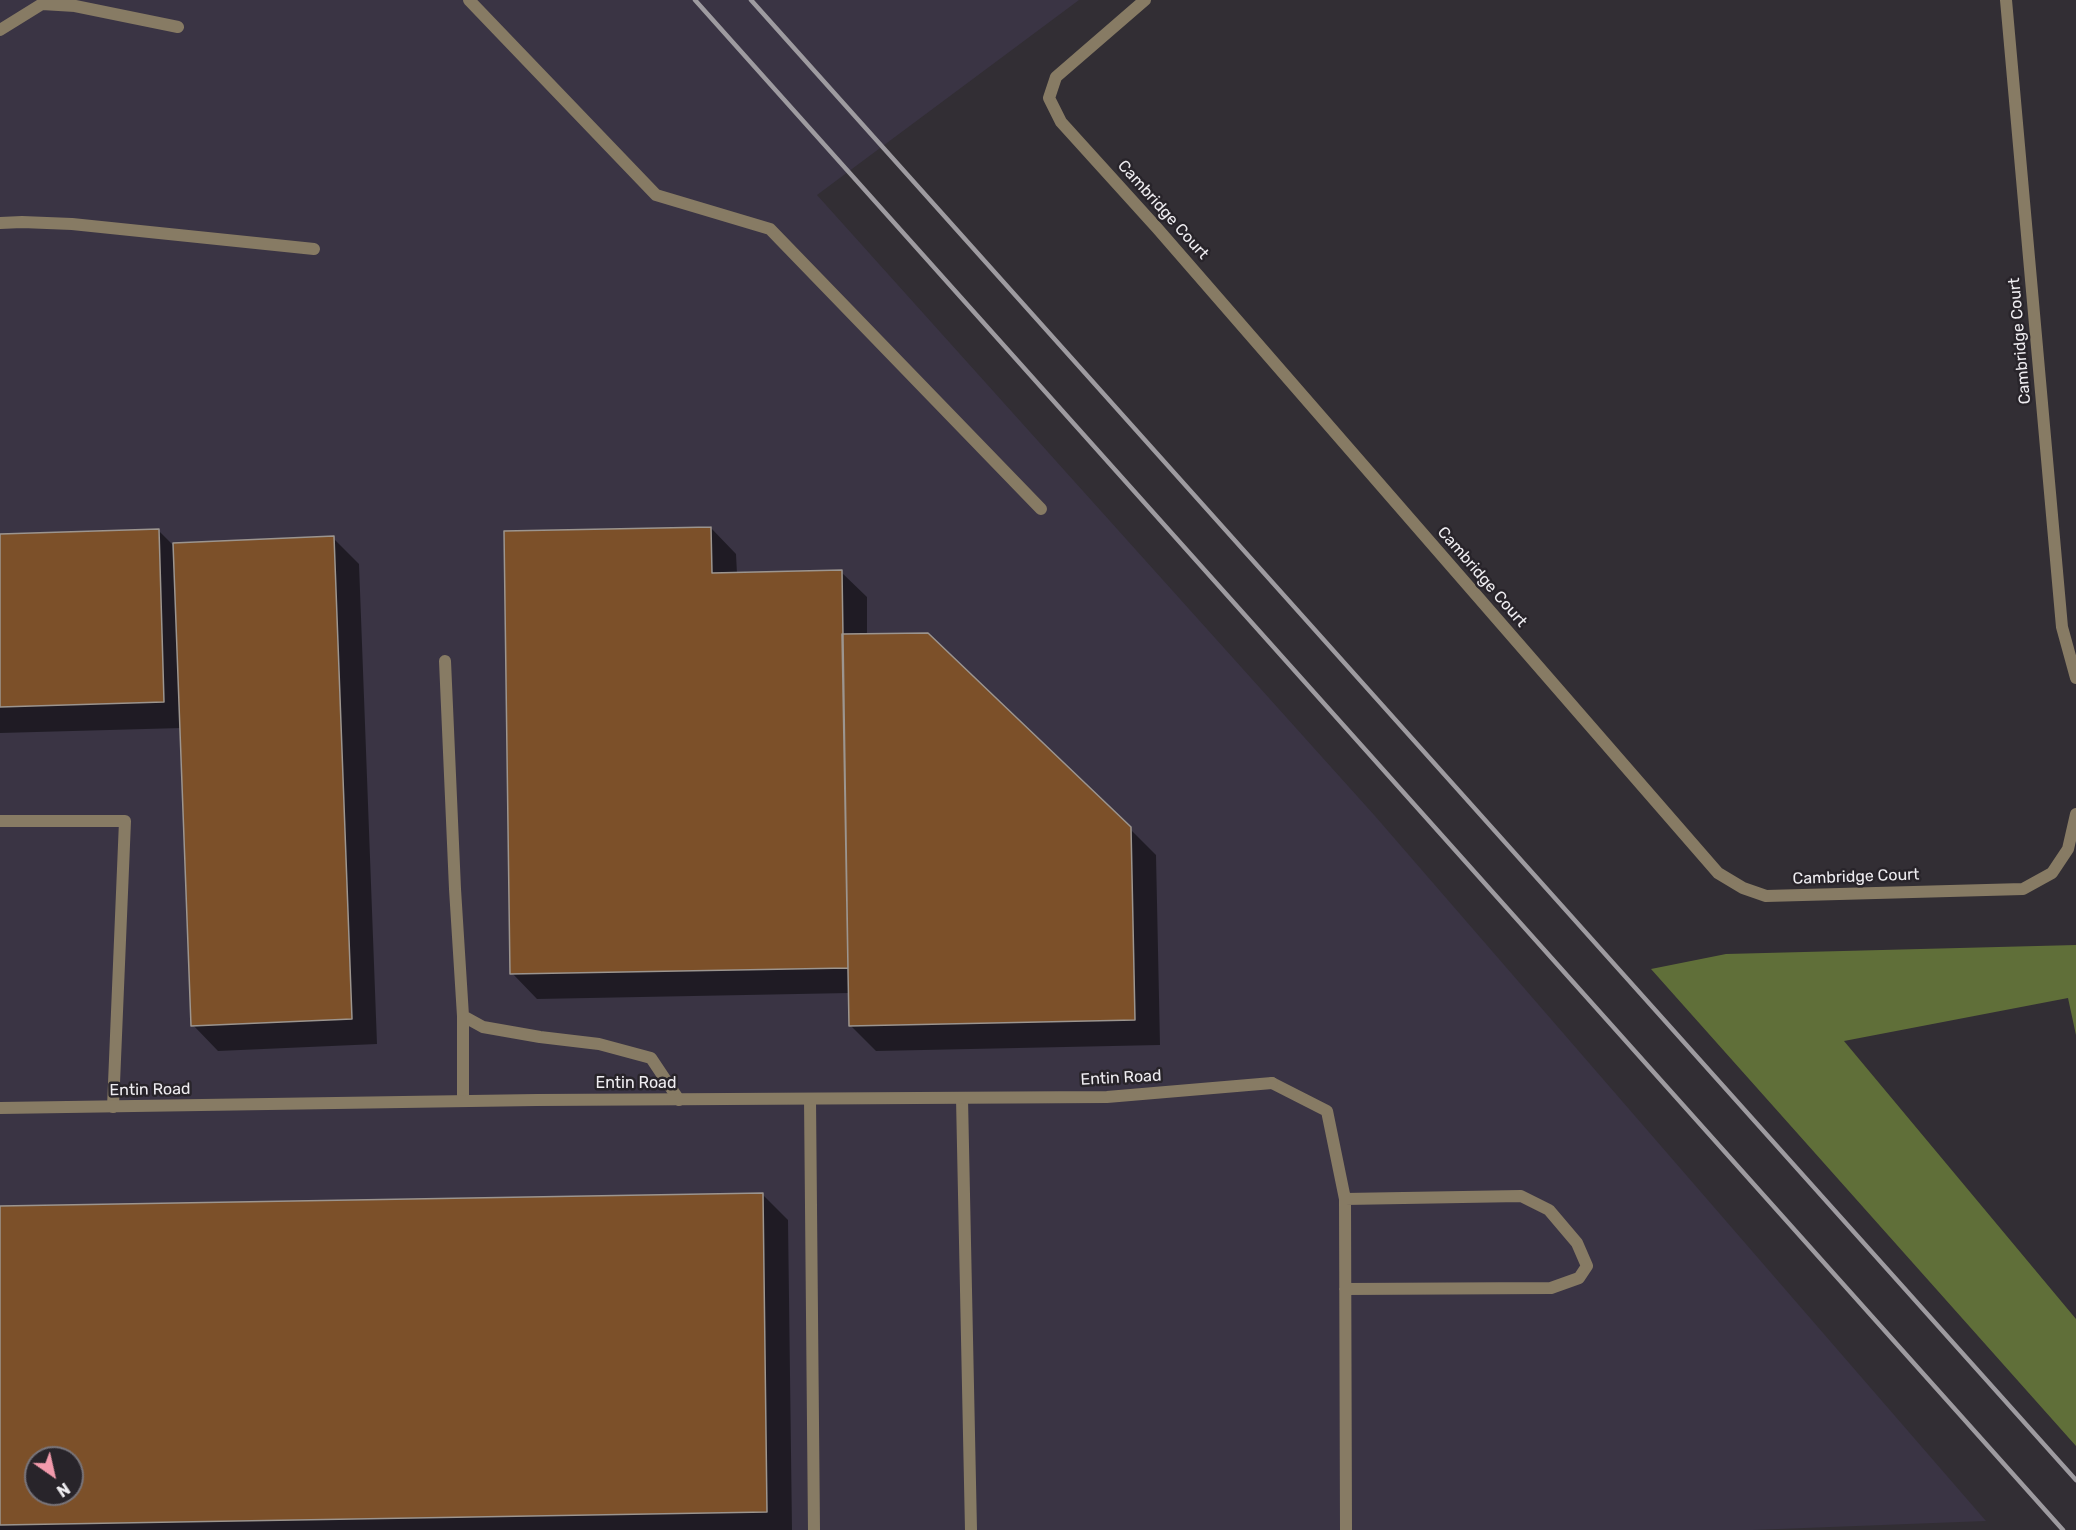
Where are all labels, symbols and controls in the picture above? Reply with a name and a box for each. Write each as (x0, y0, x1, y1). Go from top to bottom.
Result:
street label: Cambridge Court (1113, 156, 1213, 264)
street label: Cambridge Court (2005, 277, 2035, 405)
street label: Cambridge Court (1433, 523, 1531, 631)
street label: Cambridge Court (1792, 865, 1920, 889)
street label: Entin Road (1080, 1066, 1162, 1090)
street label: Entin Road (596, 1073, 676, 1093)
street label: Entin Road (109, 1080, 191, 1100)
north arrow (24, 1446, 84, 1506)
text: N (53, 1479, 73, 1501)

